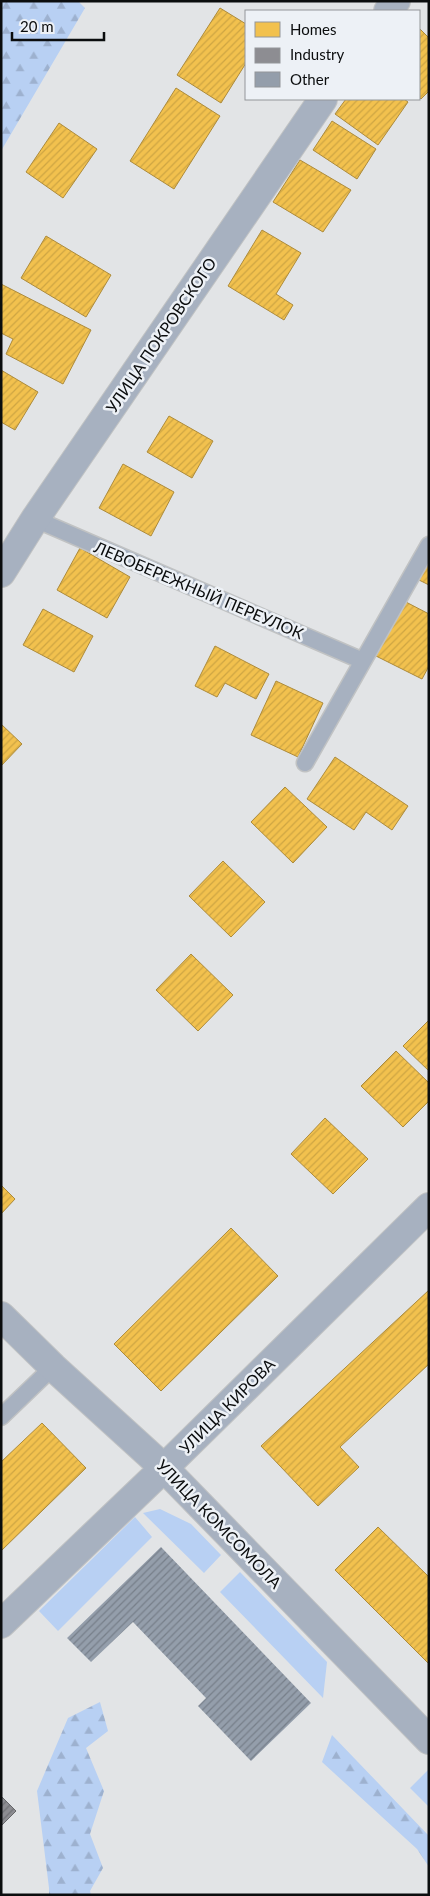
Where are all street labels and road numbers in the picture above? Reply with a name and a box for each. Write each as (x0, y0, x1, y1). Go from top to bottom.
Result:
street label: УЛИЦА ПОКРОВСКОГО (102, 253, 220, 416)
street label: ЛЕВОБЕРЕЖНЫЙ ПЕРЕУЛОК (91, 536, 307, 642)
street label: УЛИЦА КИРОВА (175, 1354, 278, 1457)
street label: УЛИЦА КОМСОМОЛА (153, 1455, 286, 1592)

